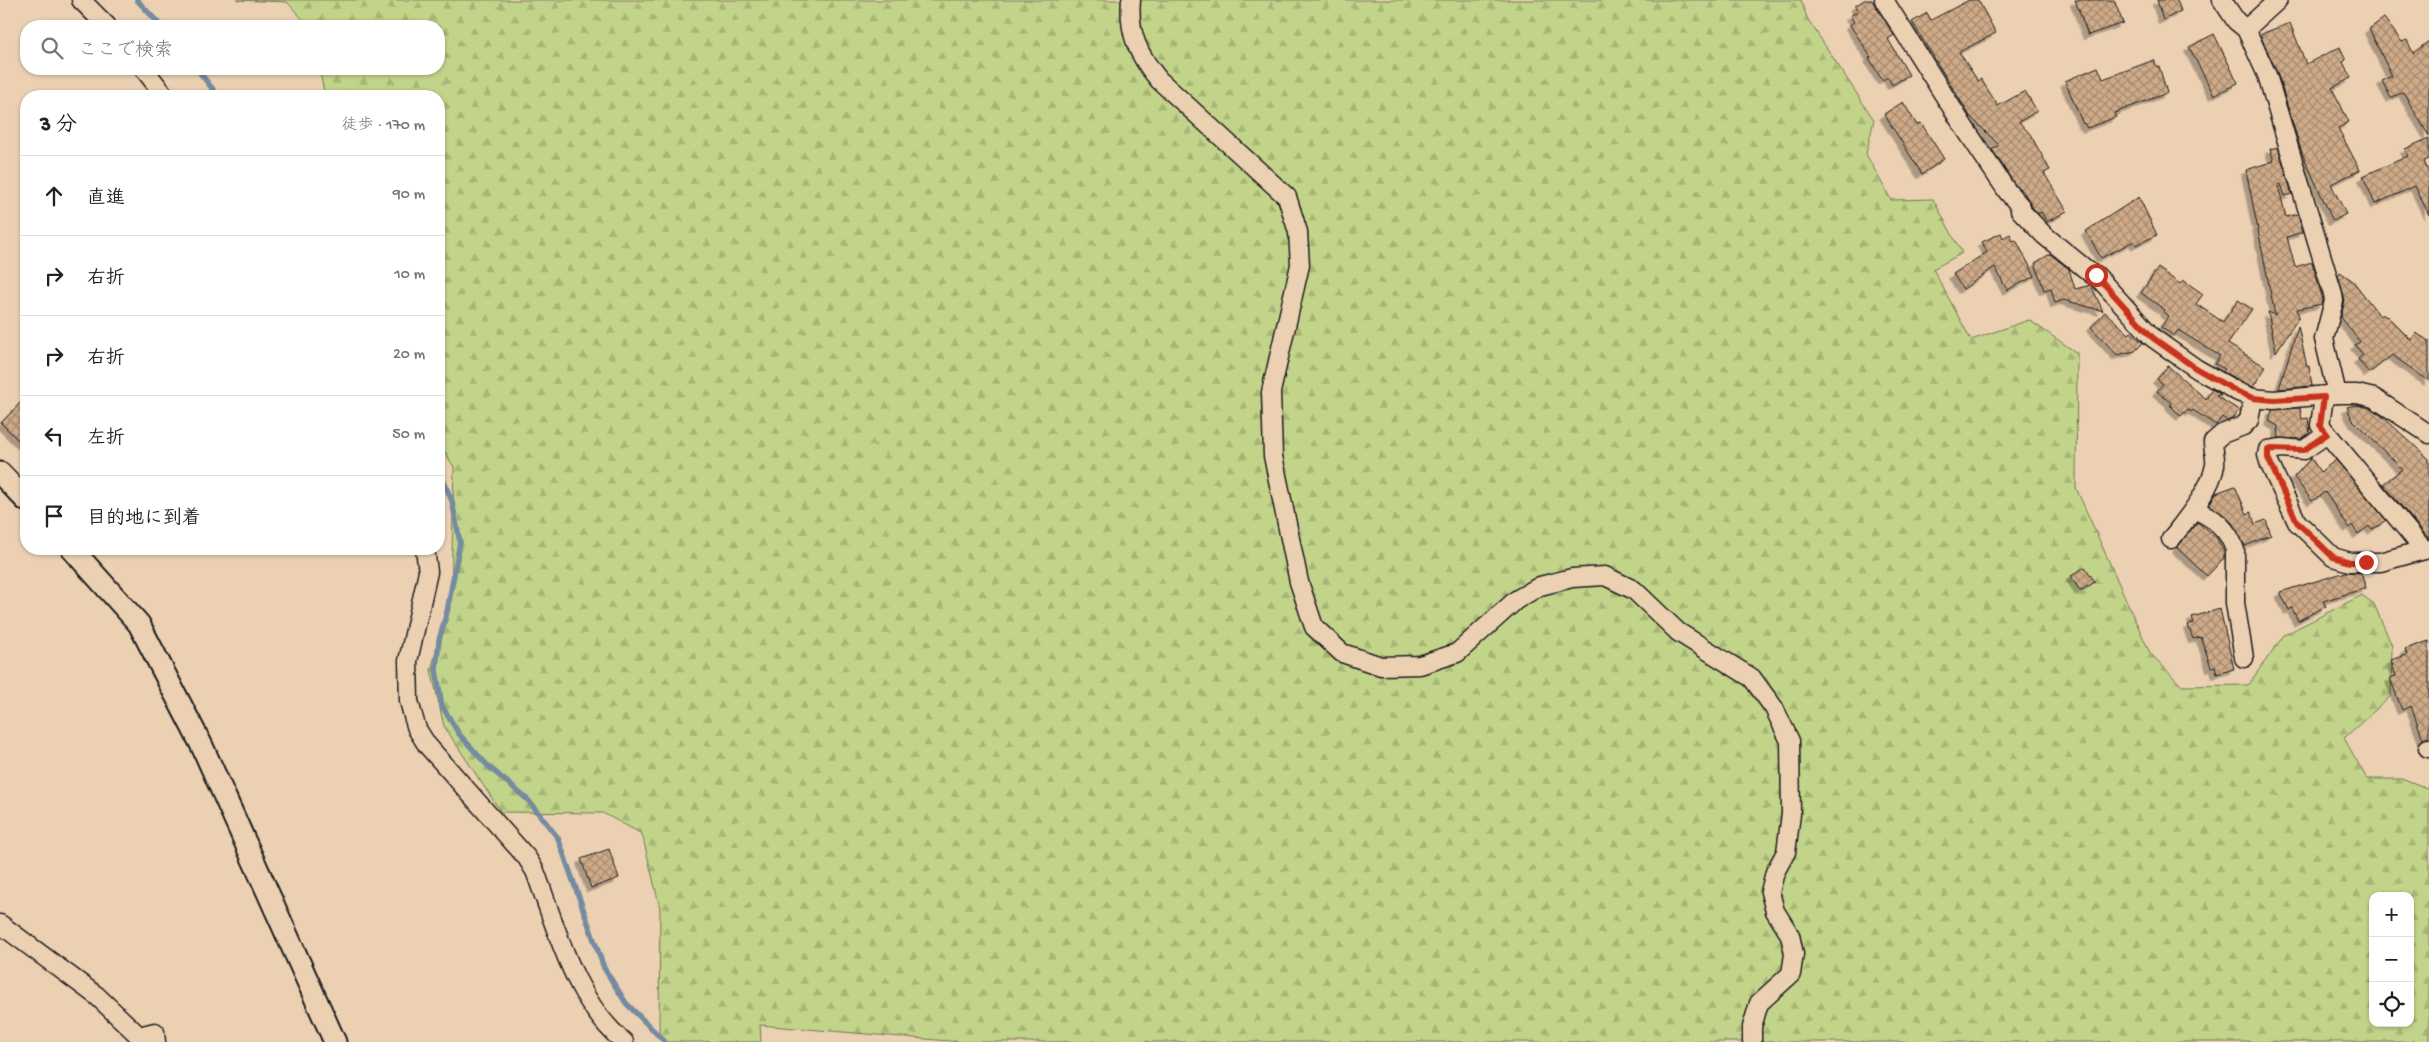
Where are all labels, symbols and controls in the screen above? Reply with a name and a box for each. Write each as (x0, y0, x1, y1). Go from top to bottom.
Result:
search box (20, 20, 445, 75)
icon: search (38, 34, 66, 62)
text: ここで検索 (78, 40, 173, 63)
text: 3 分 (40, 114, 77, 139)
text: 徒歩 · 170 m (341, 117, 425, 136)
icon: ahead (40, 182, 68, 210)
text: 90 m (393, 186, 425, 205)
text: 直進 (87, 188, 125, 211)
icon: right (40, 262, 68, 290)
route start (2085, 264, 2108, 287)
text: 10 m (394, 266, 425, 285)
text: 右折 (87, 268, 125, 291)
icon: right (40, 342, 68, 370)
text: 20 m (393, 346, 425, 365)
text: 右折 (87, 348, 125, 371)
icon: left (40, 422, 68, 450)
text: 50 m (392, 426, 425, 445)
text: 左折 (87, 428, 125, 451)
icon: arrive (40, 502, 68, 530)
text: 目的地に到着 (87, 508, 201, 531)
route end (2355, 551, 2378, 574)
map controls (2369, 892, 2414, 1027)
button: + (2369, 892, 2414, 937)
button: − (2369, 937, 2414, 982)
button: locate (2369, 982, 2414, 1027)

